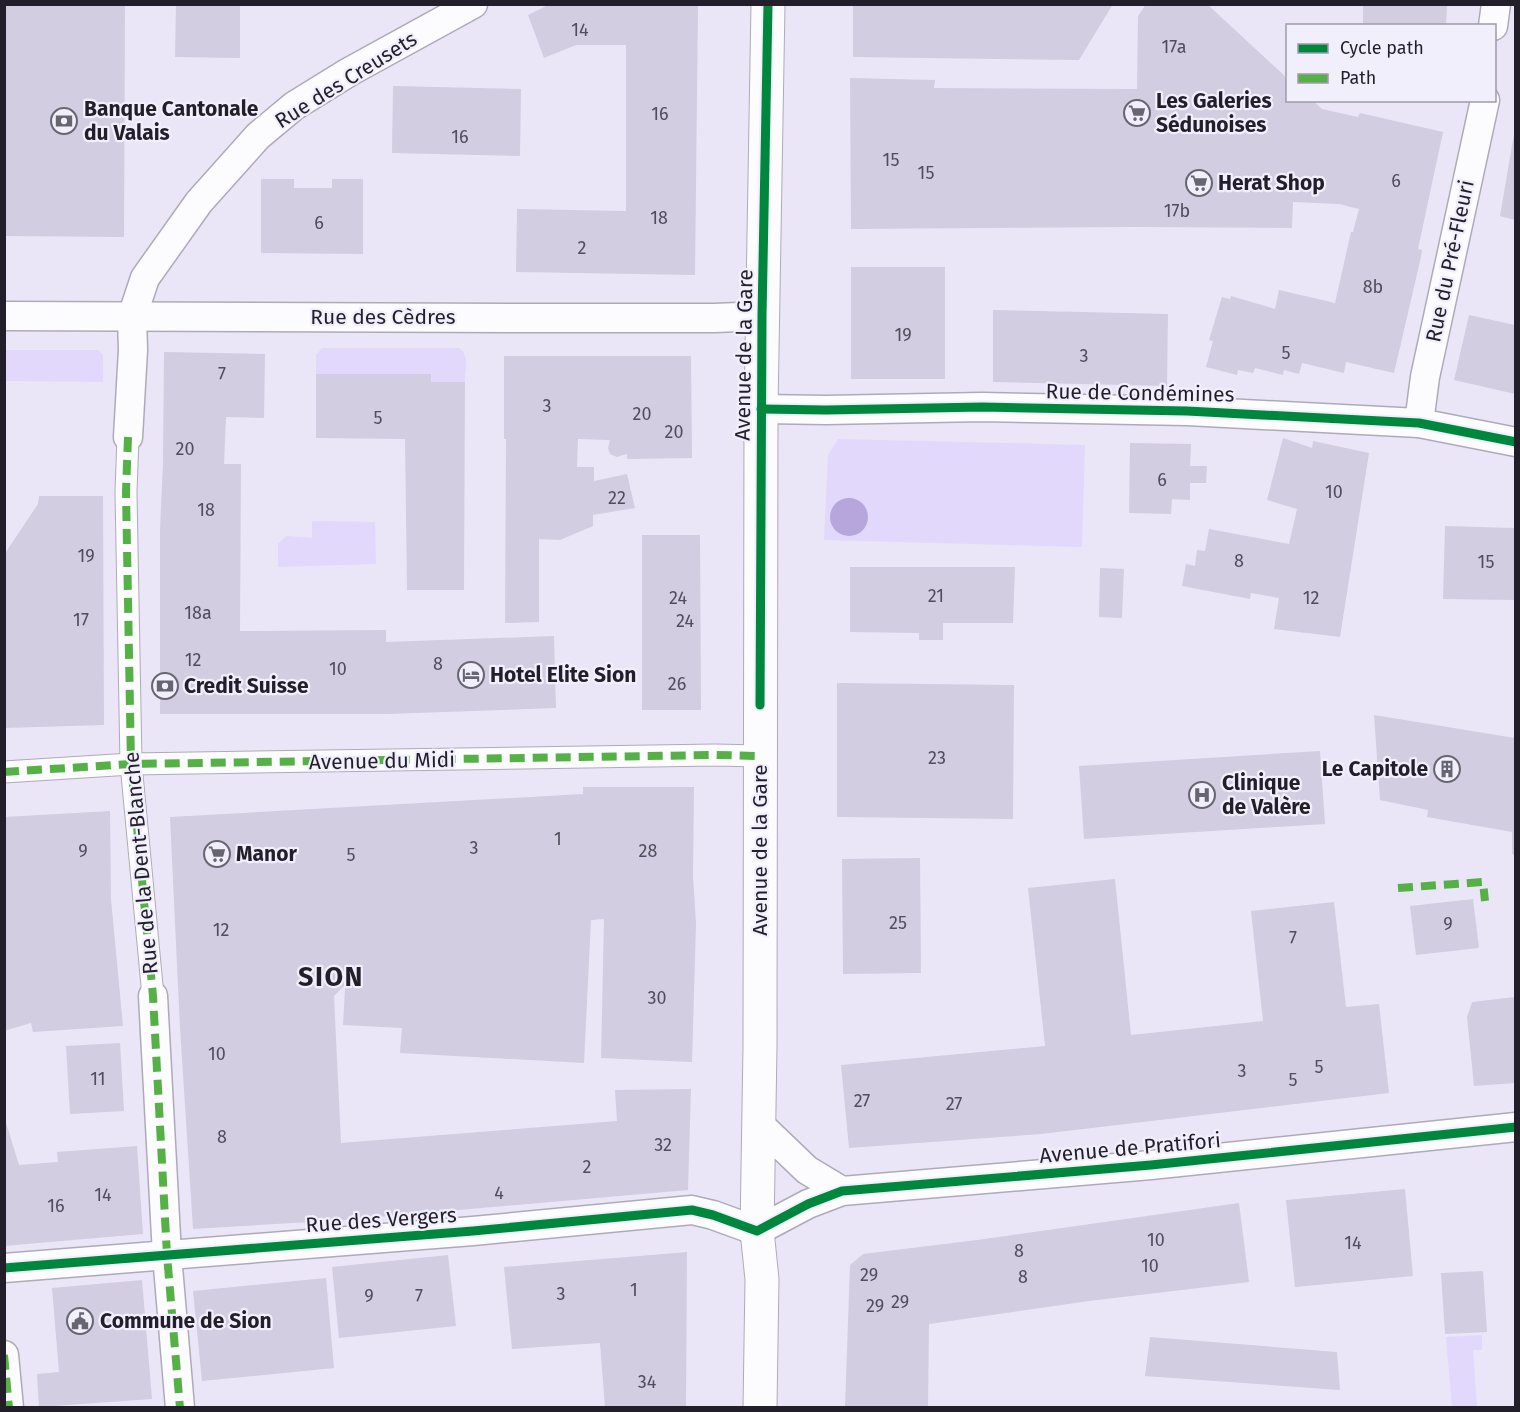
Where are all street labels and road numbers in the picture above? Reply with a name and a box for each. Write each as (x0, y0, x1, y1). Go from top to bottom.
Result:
street label: Rue des Creusets (270, 26, 422, 134)
street label: Rue du Pré-Fleuri (1420, 177, 1480, 345)
street label: Avenue de la Gare (730, 269, 758, 441)
street label: Rue des Cèdres (310, 304, 456, 330)
street label: Rue de Condémines (1045, 378, 1235, 408)
street label: Avenue du Midi (309, 747, 455, 775)
street label: Rue de la Dent-Blanche (118, 751, 164, 975)
street label: Avenue de la Gare (747, 764, 773, 936)
street label: Avenue de Pratifori (1038, 1127, 1222, 1169)
street label: Rue des Vergers (305, 1202, 458, 1238)

